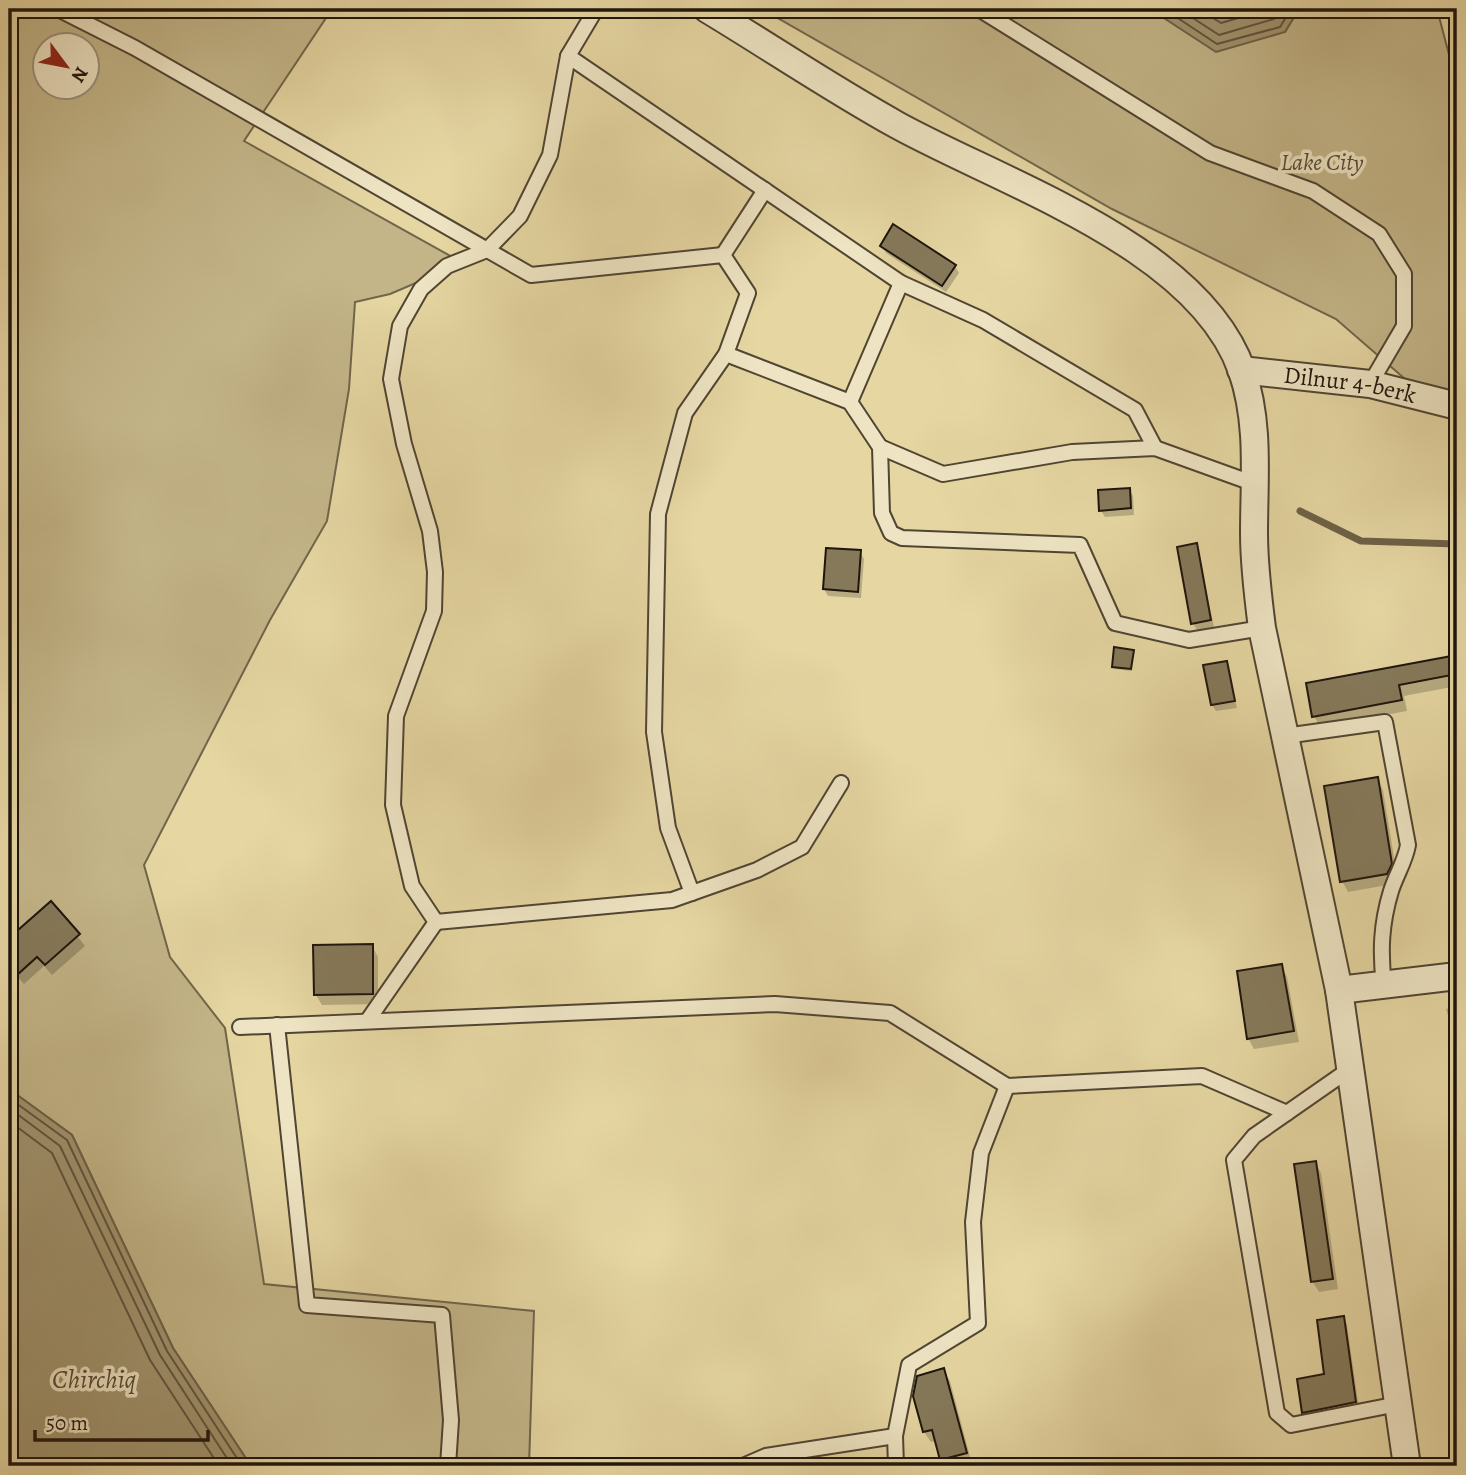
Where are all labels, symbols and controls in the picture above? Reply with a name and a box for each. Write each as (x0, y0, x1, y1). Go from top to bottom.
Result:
north arrow (32, 32, 102, 102)
text: N (65, 62, 94, 87)
park label: Lake City (1280, 146, 1364, 178)
street label: Dilnur 4-berk (1282, 359, 1420, 411)
water label: Chirchiq (52, 1362, 137, 1397)
scale bar (35, 1398, 208, 1442)
text: 50 m (46, 1409, 88, 1437)

